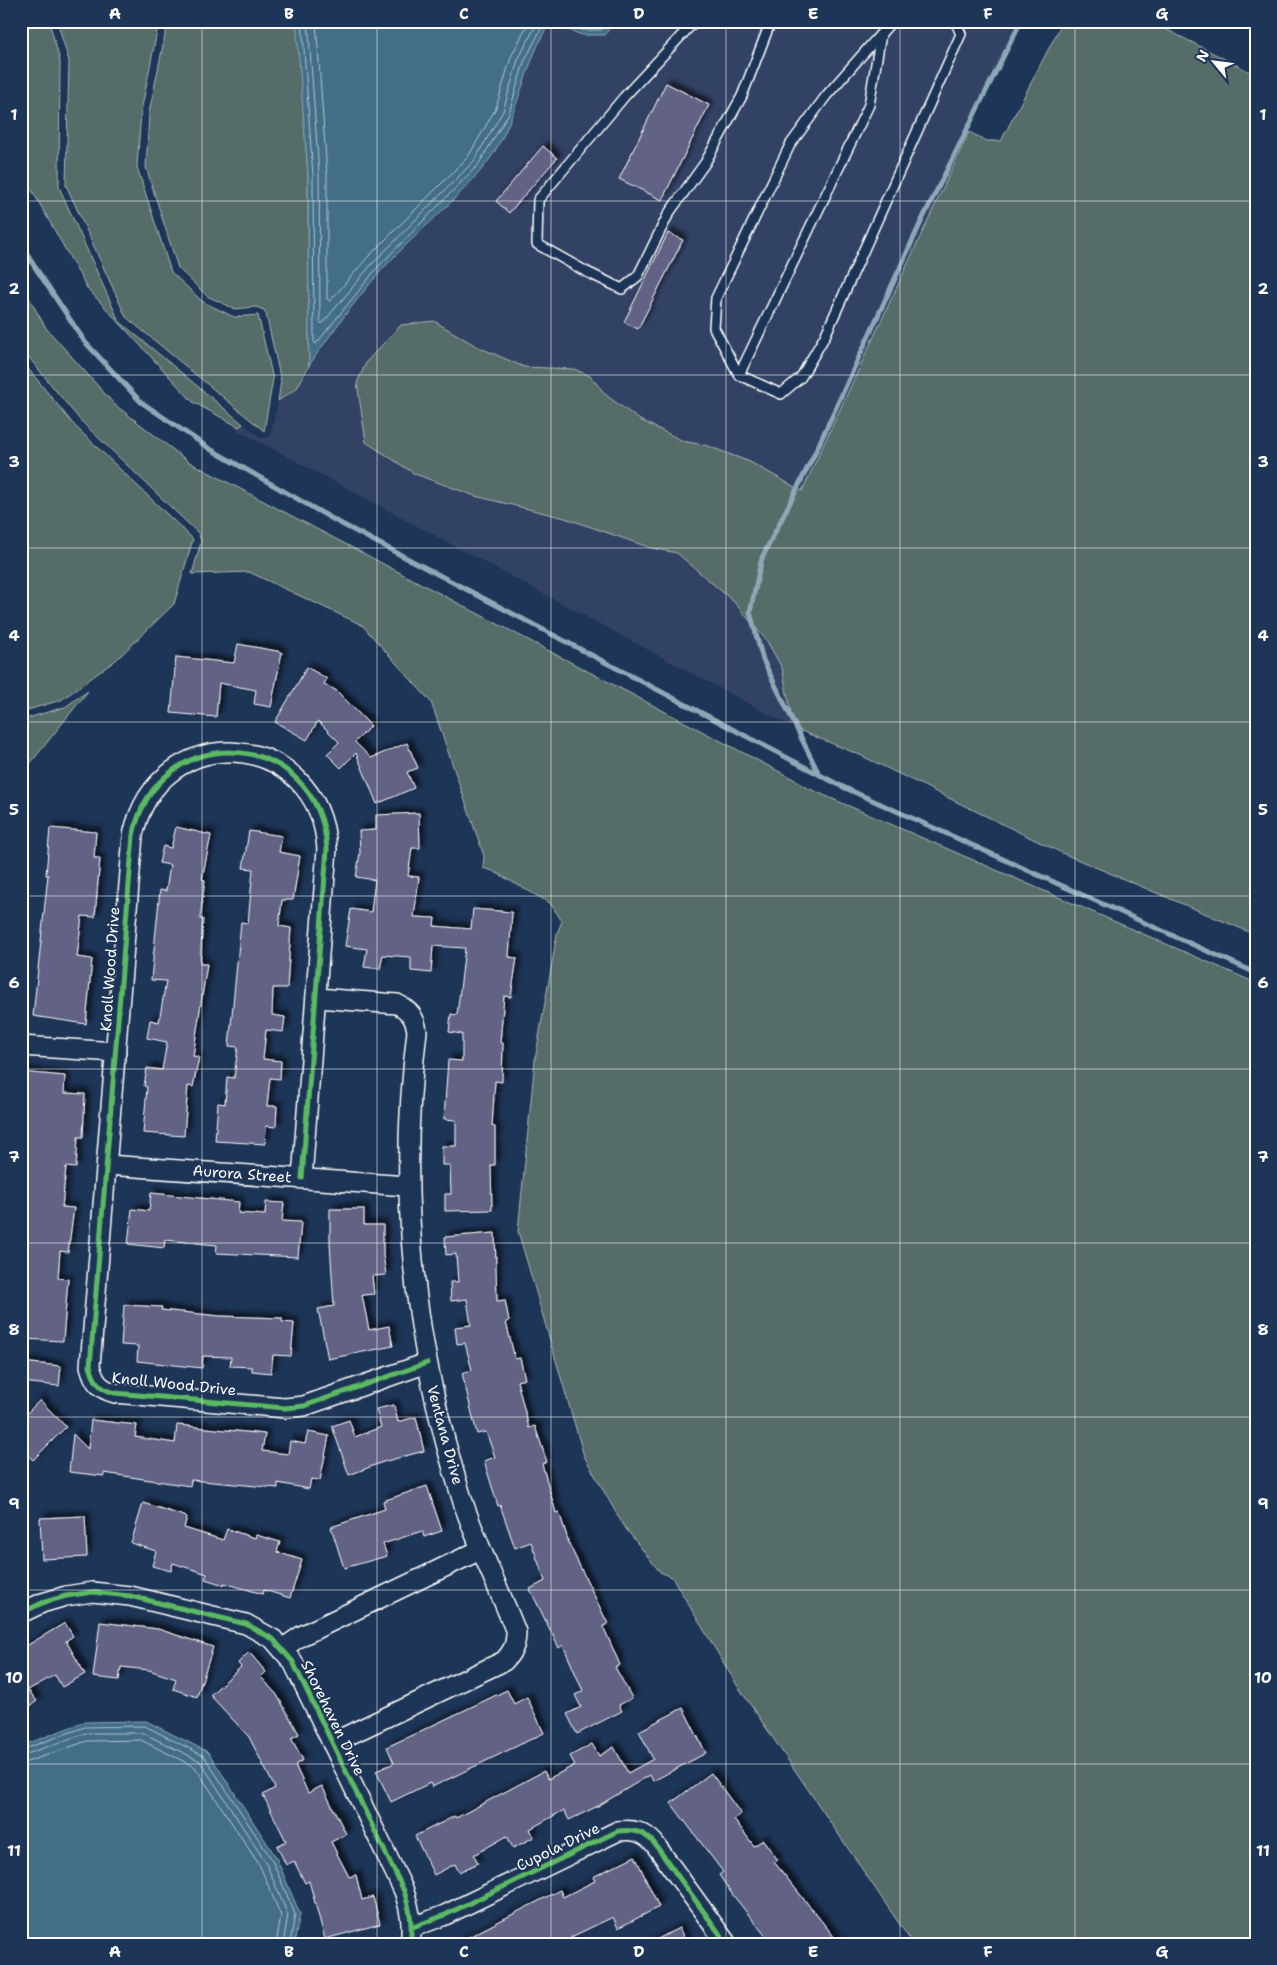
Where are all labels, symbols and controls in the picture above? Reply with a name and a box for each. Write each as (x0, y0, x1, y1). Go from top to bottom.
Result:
text: A (109, 3, 121, 24)
text: B (284, 3, 294, 24)
text: C (459, 3, 469, 24)
text: D (633, 3, 645, 24)
text: E (808, 3, 818, 24)
text: F (983, 3, 993, 24)
text: G (1156, 3, 1169, 24)
north arrow (1190, 38, 1240, 88)
text: N (1192, 46, 1213, 65)
text: 1 (10, 104, 18, 125)
text: 1 (1259, 104, 1267, 125)
text: 2 (8, 278, 20, 299)
text: 2 (1257, 278, 1269, 299)
text: 3 (8, 451, 20, 472)
text: 3 (1257, 451, 1269, 472)
text: 4 (8, 625, 20, 646)
text: 4 (1257, 625, 1269, 646)
text: 5 (9, 799, 19, 820)
text: 5 (1258, 799, 1268, 820)
street label: Knoll Wood Drive (96, 906, 124, 1032)
text: 6 (8, 972, 20, 993)
text: 6 (1257, 972, 1269, 993)
text: 7 (8, 1146, 20, 1167)
text: 7 (1257, 1146, 1269, 1167)
street label: Aurora Street (192, 1161, 292, 1187)
text: 8 (8, 1319, 20, 1340)
text: 8 (1257, 1319, 1269, 1340)
street label: Knoll Wood Drive (111, 1368, 237, 1400)
street label: Ventana Drive (422, 1383, 468, 1487)
text: 9 (8, 1493, 20, 1514)
text: 9 (1257, 1493, 1269, 1514)
street label: Shorehaven Drive (296, 1657, 370, 1779)
text: 10 (5, 1667, 23, 1688)
text: 10 (1254, 1667, 1272, 1688)
street label: Cupola Drive (513, 1818, 603, 1876)
text: 11 (7, 1840, 21, 1861)
text: 11 (1256, 1840, 1270, 1861)
text: A (109, 1941, 121, 1962)
text: B (284, 1941, 294, 1962)
text: C (459, 1941, 469, 1962)
text: D (633, 1941, 645, 1962)
text: E (808, 1941, 818, 1962)
text: F (983, 1941, 993, 1962)
text: G (1156, 1941, 1169, 1962)

